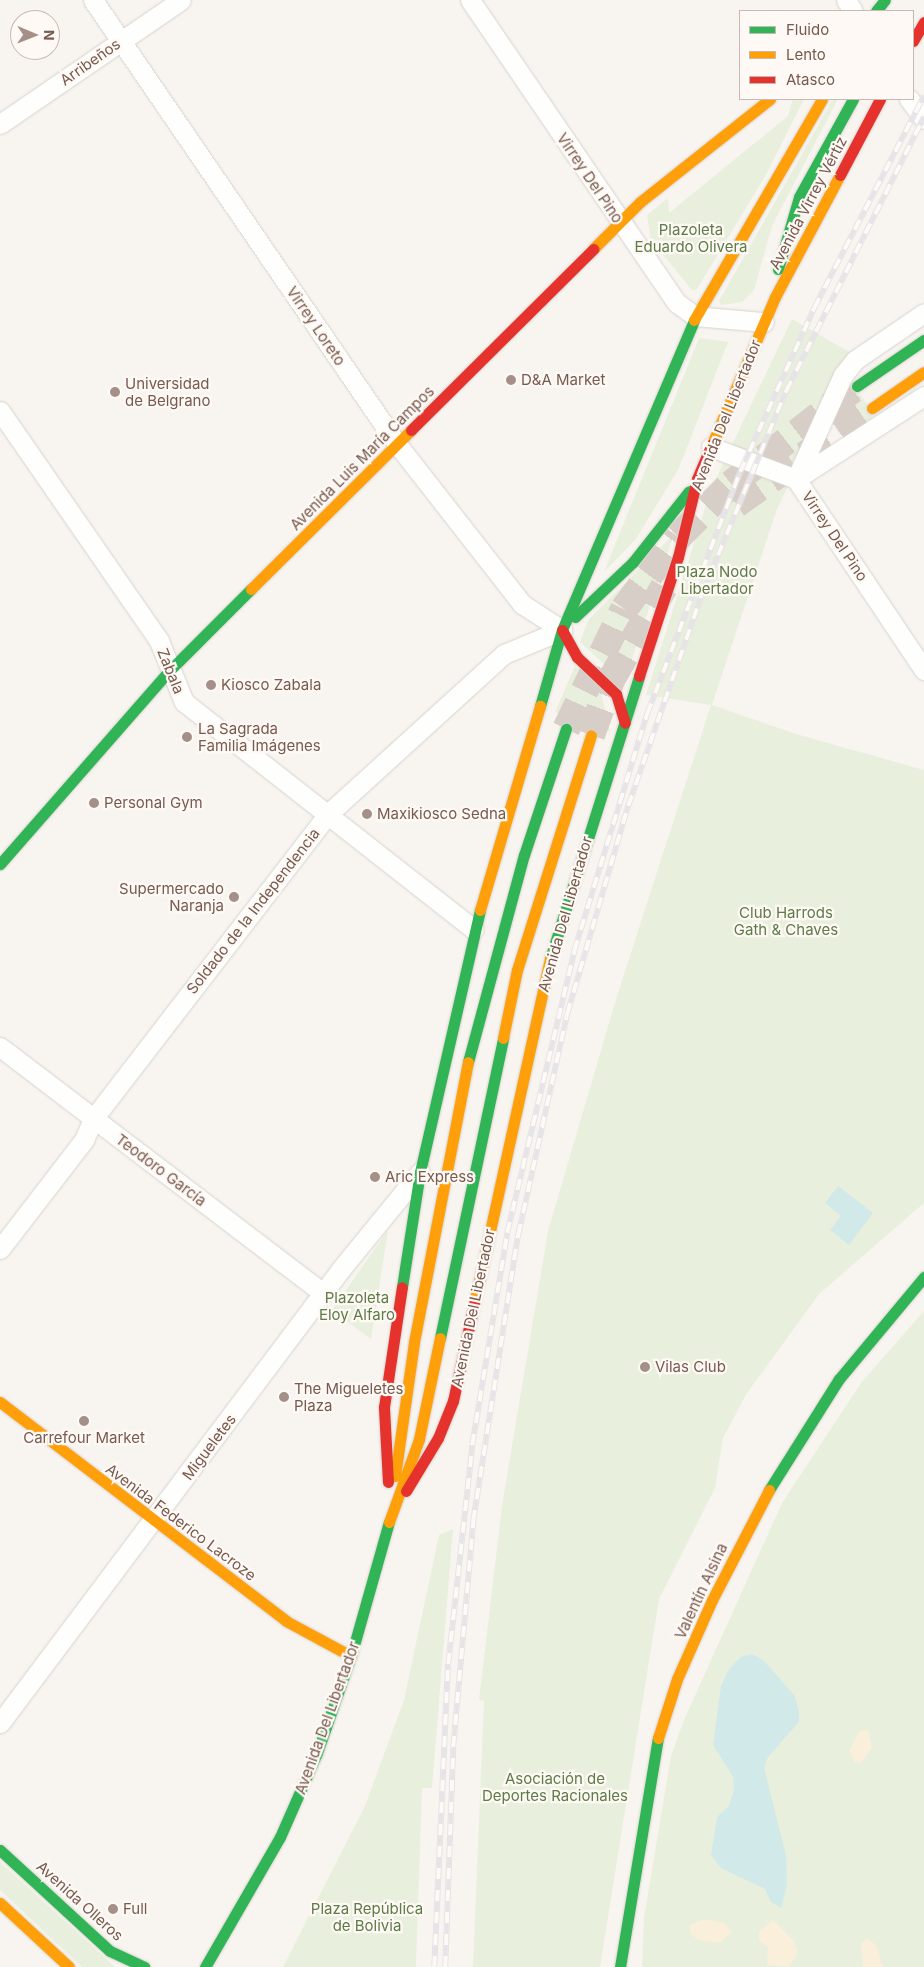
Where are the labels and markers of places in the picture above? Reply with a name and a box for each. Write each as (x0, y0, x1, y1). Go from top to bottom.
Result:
place label: D&A Market (521, 371, 605, 389)
place label: Universidad de Belgrano (125, 374, 210, 409)
marker: D&A Market (505, 374, 517, 386)
marker: Universidad de Belgrano (109, 386, 121, 398)
place label: Kiosco Zabala (221, 676, 321, 694)
marker: Kiosco Zabala (205, 679, 217, 691)
place label: La Sagrada Familia Imágenes (198, 719, 321, 754)
marker: La Sagrada Familia Imágenes (180, 730, 194, 744)
place label: Personal Gym (104, 794, 203, 812)
marker: Personal Gym (88, 797, 100, 809)
place label: Maxikiosco Sedna (377, 805, 506, 823)
marker: Maxikiosco Sedna (361, 808, 373, 820)
place label: Supermercado Naranja (119, 879, 224, 914)
marker: Supermercado Naranja (228, 891, 240, 903)
place label: Aric Express (385, 1168, 474, 1186)
marker: Aric Express (369, 1171, 381, 1183)
place label: Vilas Club (655, 1358, 726, 1376)
marker: Vilas Club (639, 1361, 651, 1373)
place label: The Migueletes Plaza (294, 1379, 403, 1414)
marker: The Migueletes Plaza (278, 1391, 290, 1403)
marker: Carrefour Market (78, 1415, 90, 1427)
place label: Carrefour Market (23, 1429, 145, 1447)
place label: Full (123, 1900, 147, 1918)
marker: Full (107, 1903, 119, 1915)

